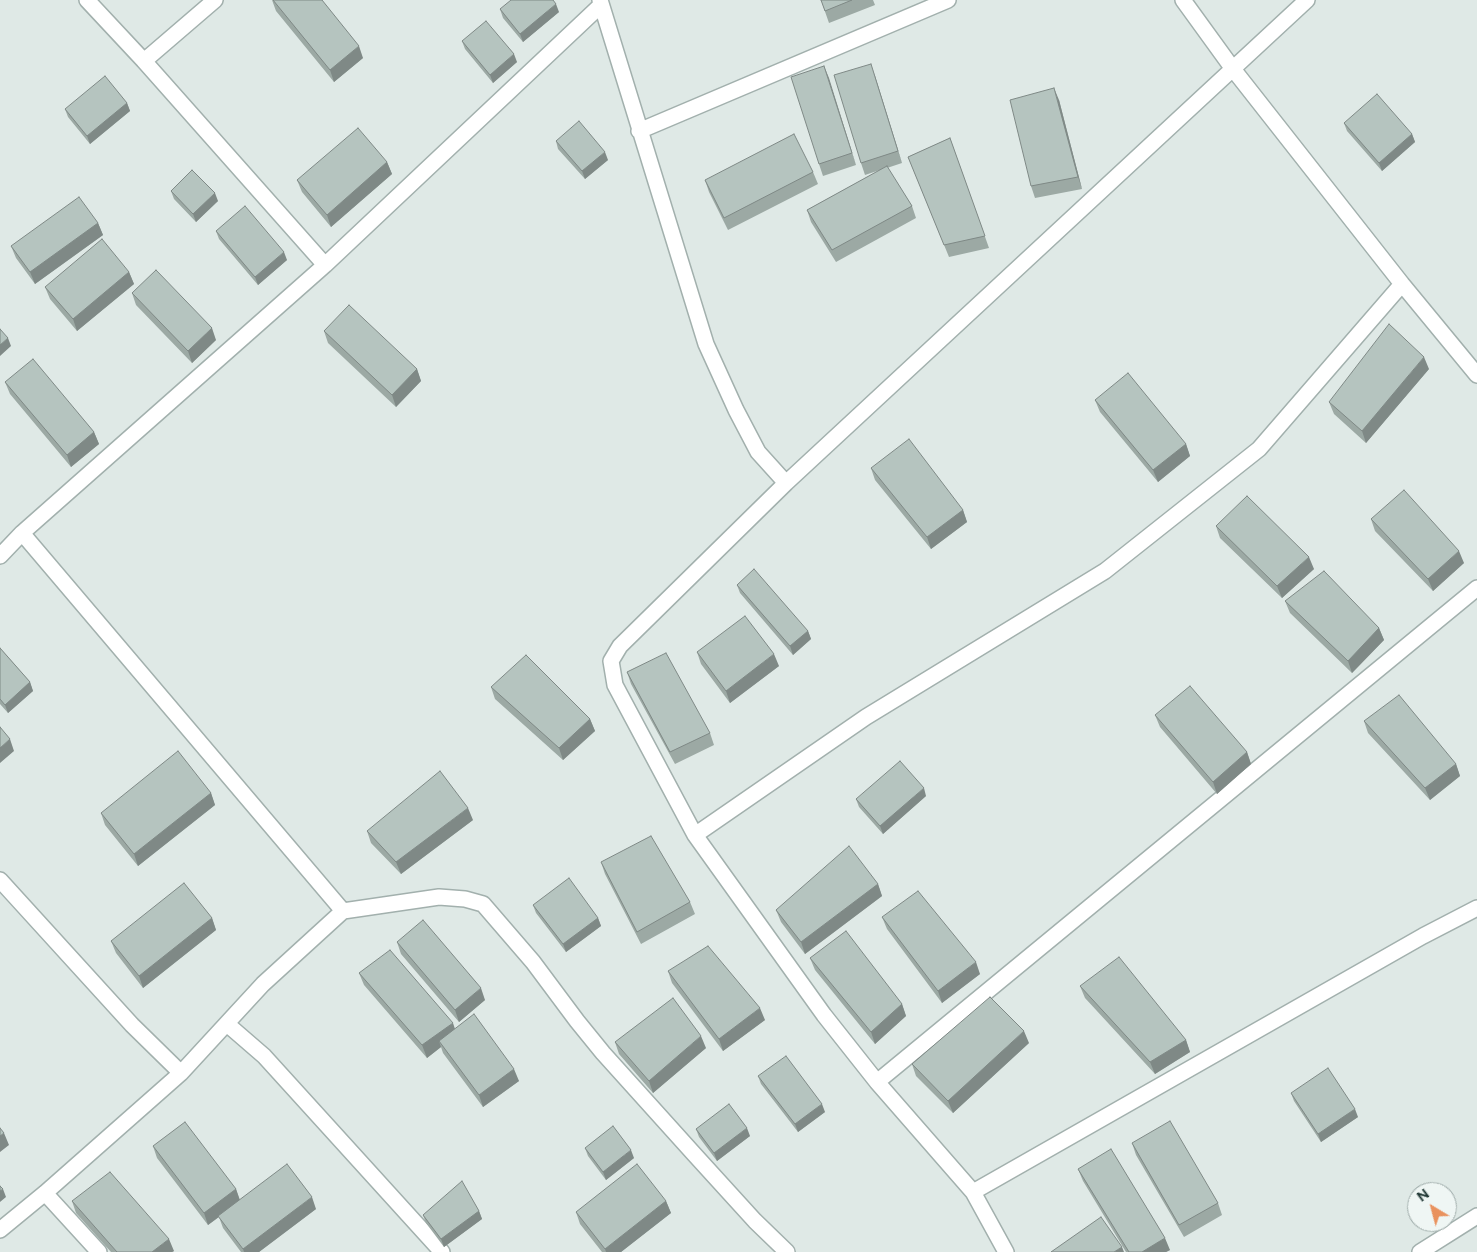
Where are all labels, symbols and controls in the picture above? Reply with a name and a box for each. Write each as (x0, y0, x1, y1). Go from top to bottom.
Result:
north arrow (1407, 1182, 1457, 1232)
text: N (1414, 1185, 1433, 1205)

